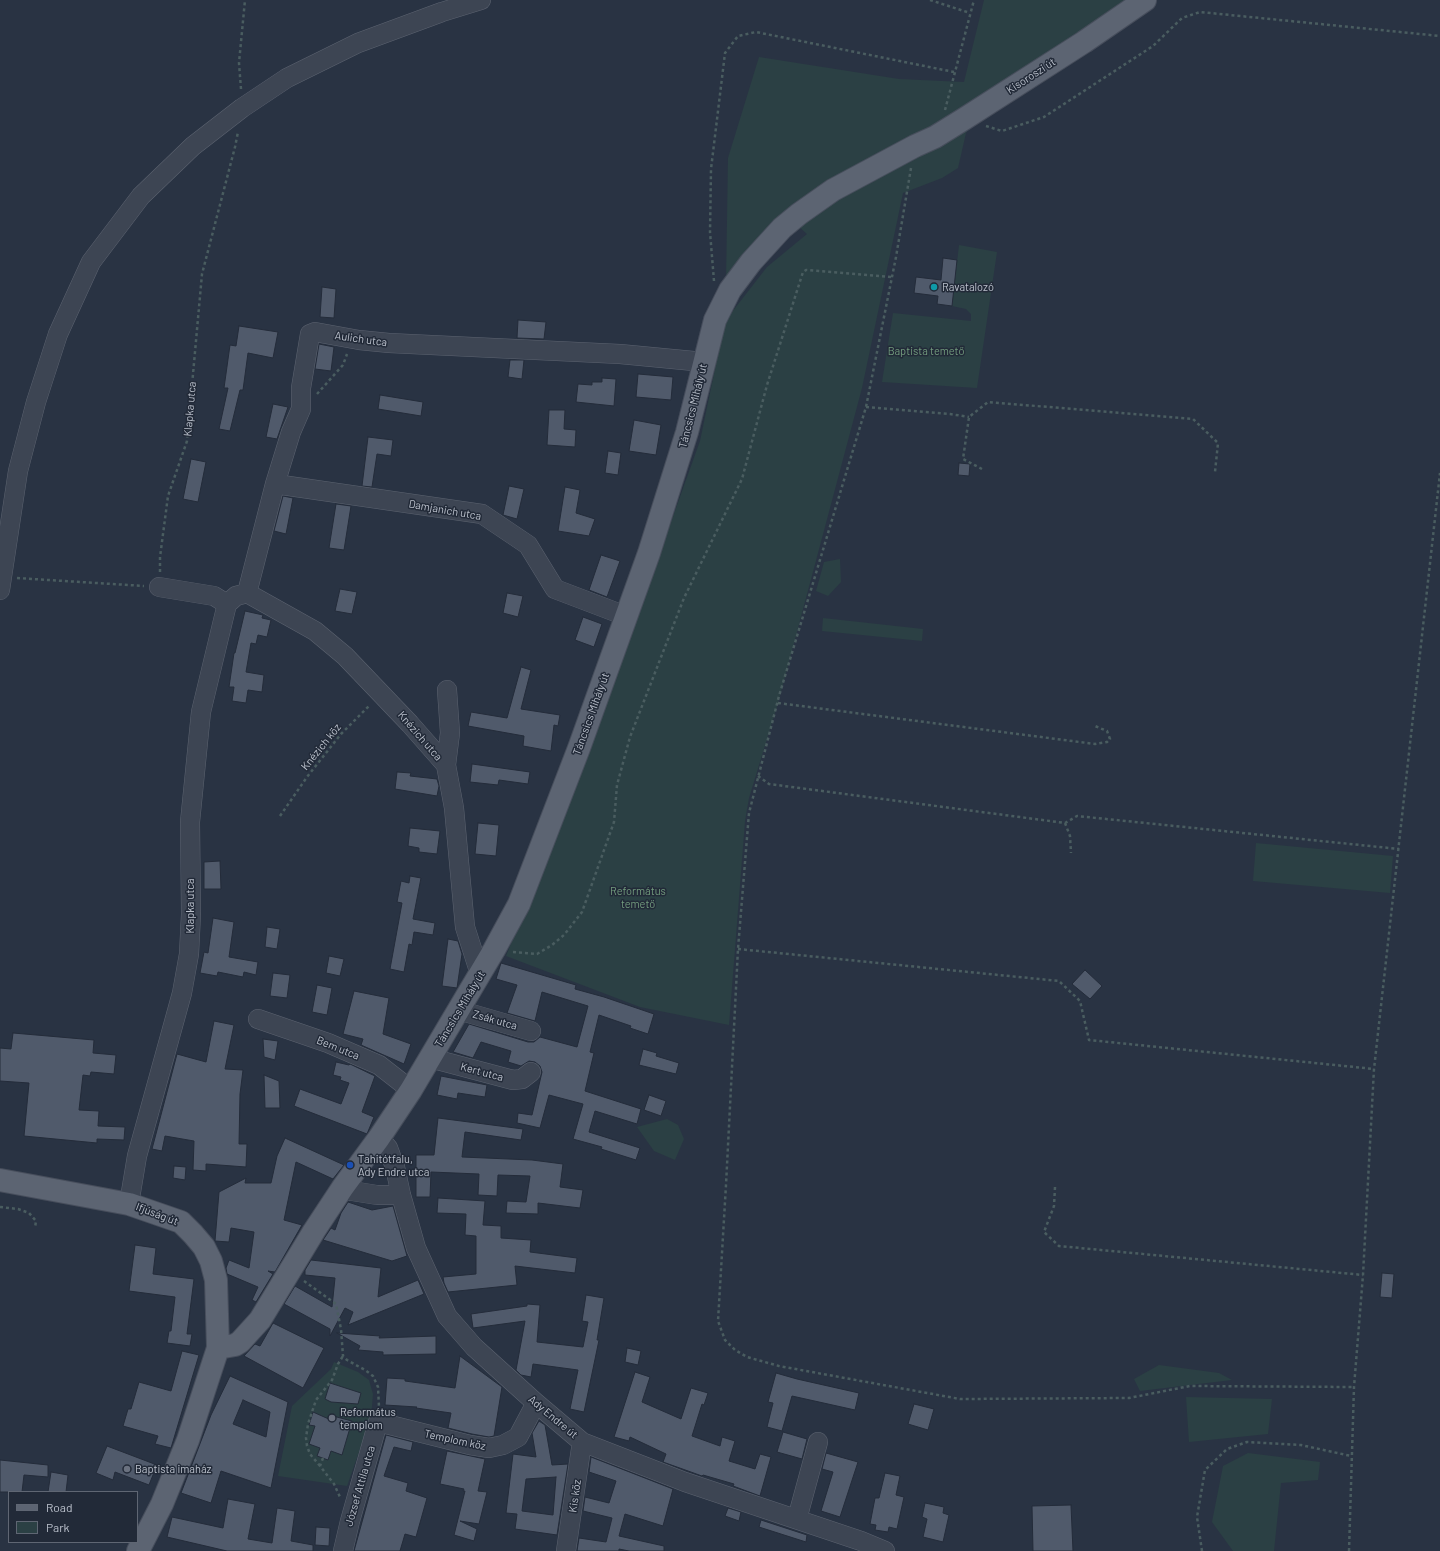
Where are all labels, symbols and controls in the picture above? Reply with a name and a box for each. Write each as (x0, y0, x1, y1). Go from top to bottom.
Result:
street label: Kisoroszi út (1004, 55, 1058, 97)
place label: Ravatalozó (942, 280, 994, 294)
marker: Ravatalozó (929, 282, 939, 292)
street label: Aulich utca (334, 329, 388, 349)
park label: Baptista temető (888, 344, 964, 358)
street label: Táncsics Mihály út (676, 362, 710, 450)
street label: Klapka utca (181, 381, 199, 437)
street label: Damjanich utca (408, 497, 482, 523)
street label: Táncsics Mihály út (570, 671, 612, 757)
street label: Knézich utca (395, 709, 445, 763)
street label: Knézich köz (298, 721, 344, 773)
street label: Klapka utca (183, 878, 197, 934)
park label: Református temető (610, 884, 666, 910)
street label: Táncsics Mihály út (432, 969, 488, 1049)
street label: Zsák utca (471, 1007, 519, 1033)
street label: Bem utca (315, 1033, 361, 1063)
street label: Kert utca (459, 1060, 505, 1084)
place label: Tahitótfalu, Ady Endre utca (358, 1152, 429, 1178)
marker: Tahitótfalu, Ady Endre utca (345, 1160, 355, 1170)
street label: Ifjúság út (134, 1200, 180, 1228)
street label: Ady Endre út (526, 1393, 580, 1441)
place label: Református templom (340, 1405, 396, 1431)
marker: Református templom (327, 1413, 337, 1423)
street label: Templom köz (423, 1427, 487, 1453)
street label: József Attila utca (342, 1444, 378, 1528)
place label: Baptista imaház (135, 1462, 211, 1476)
marker: Baptista imaház (122, 1464, 132, 1474)
street label: Kis köz (566, 1479, 584, 1513)
legend (8, 1491, 138, 1543)
text: Road (46, 1500, 73, 1514)
text: Park (46, 1520, 70, 1534)

